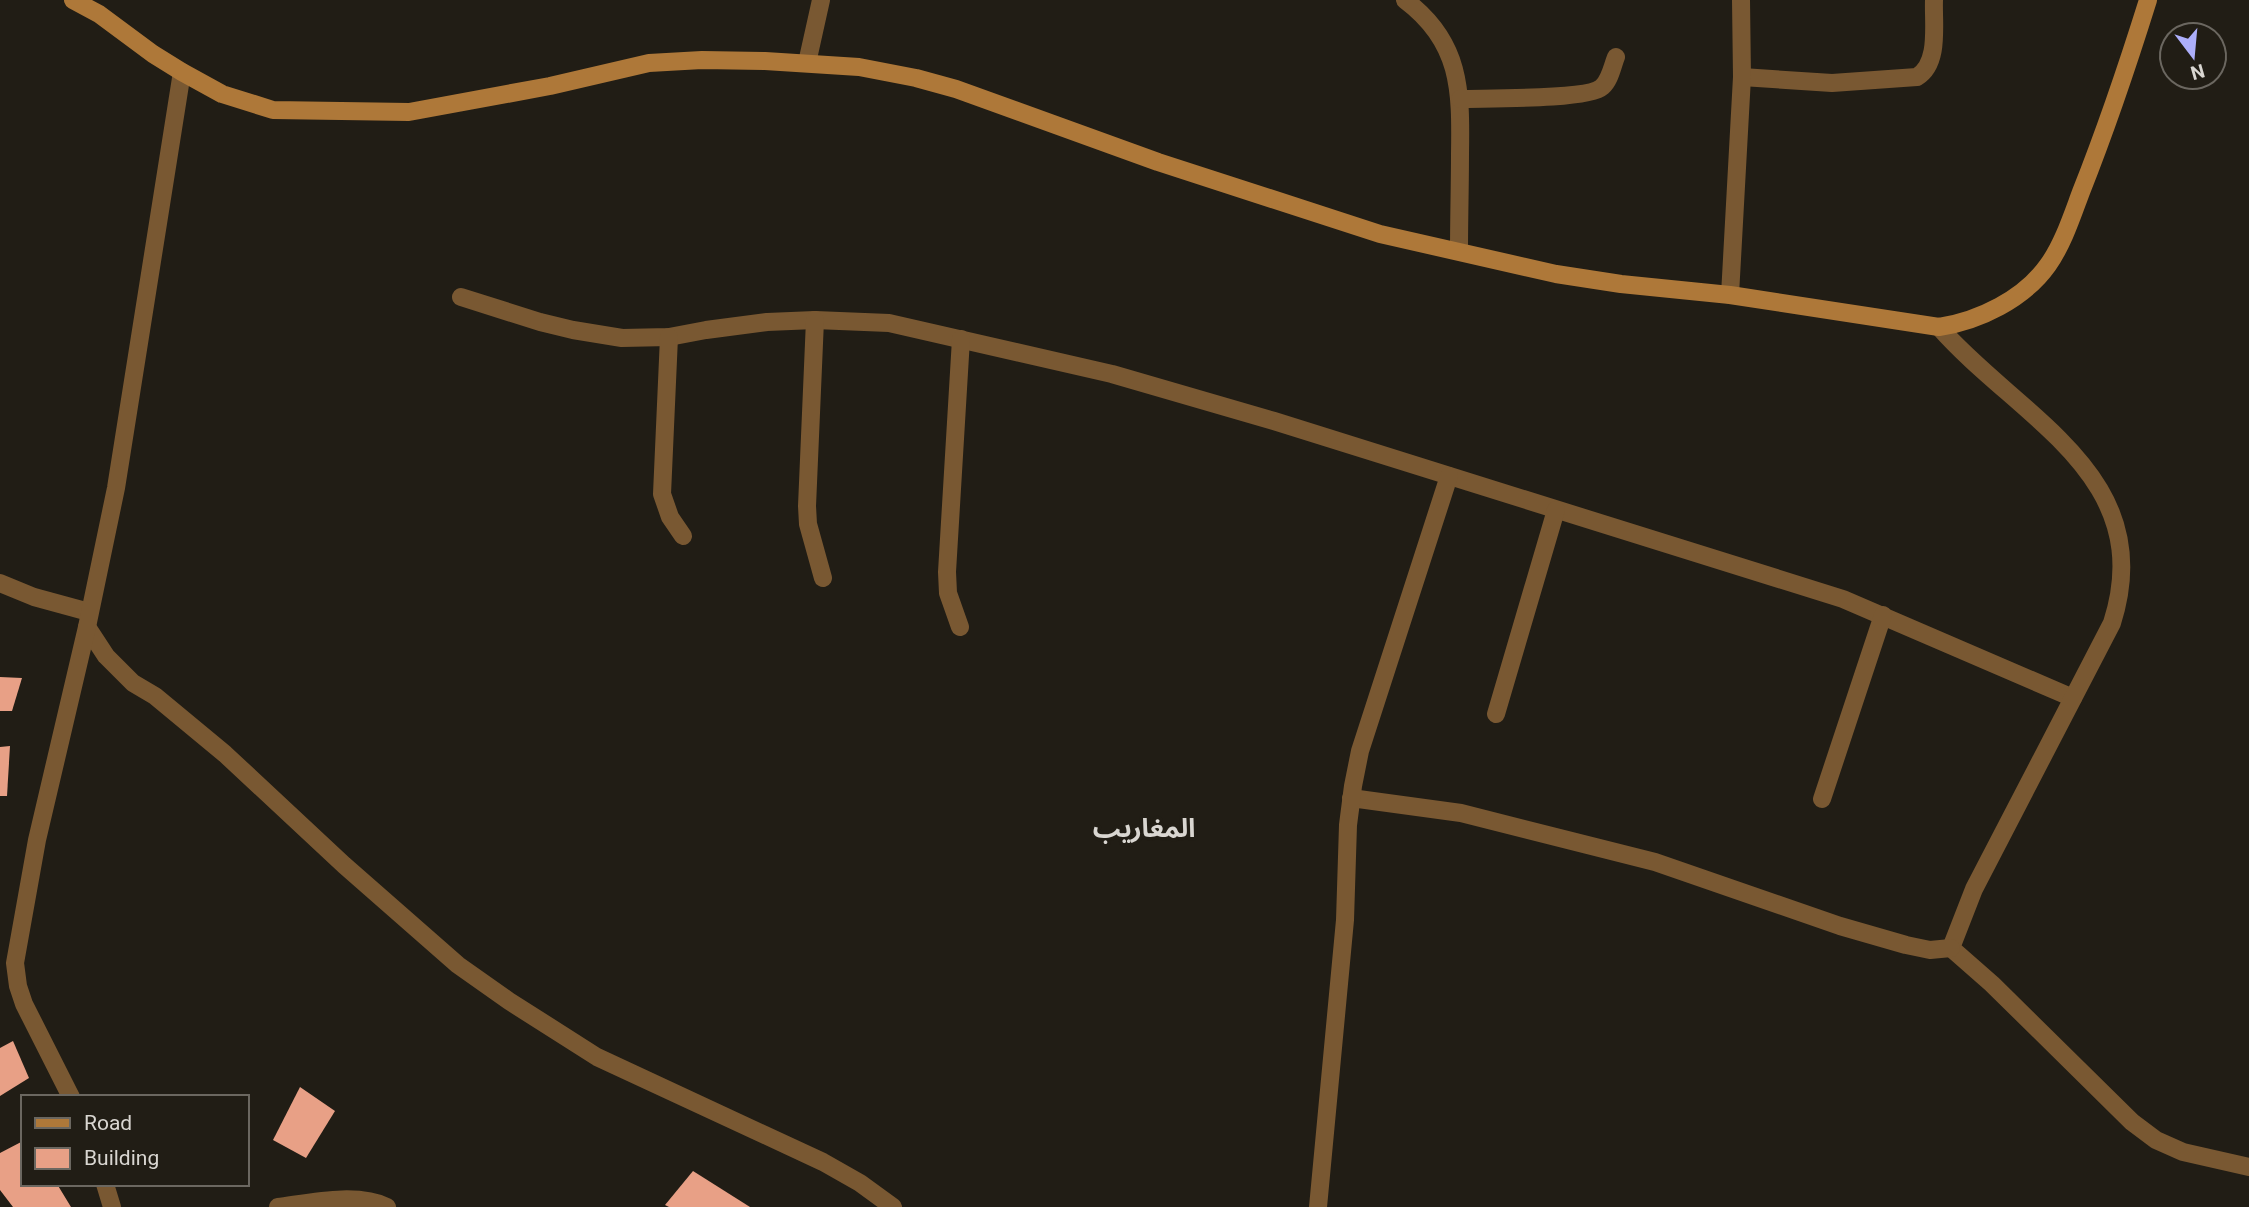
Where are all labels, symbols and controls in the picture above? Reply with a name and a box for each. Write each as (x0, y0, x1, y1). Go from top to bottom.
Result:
north arrow (2158, 21, 2228, 91)
text: N (2188, 59, 2207, 85)
district label: المغاريب (1093, 813, 1195, 844)
legend (21, 1095, 248, 1186)
text: Road (84, 1111, 132, 1135)
text: Building (84, 1146, 159, 1170)

